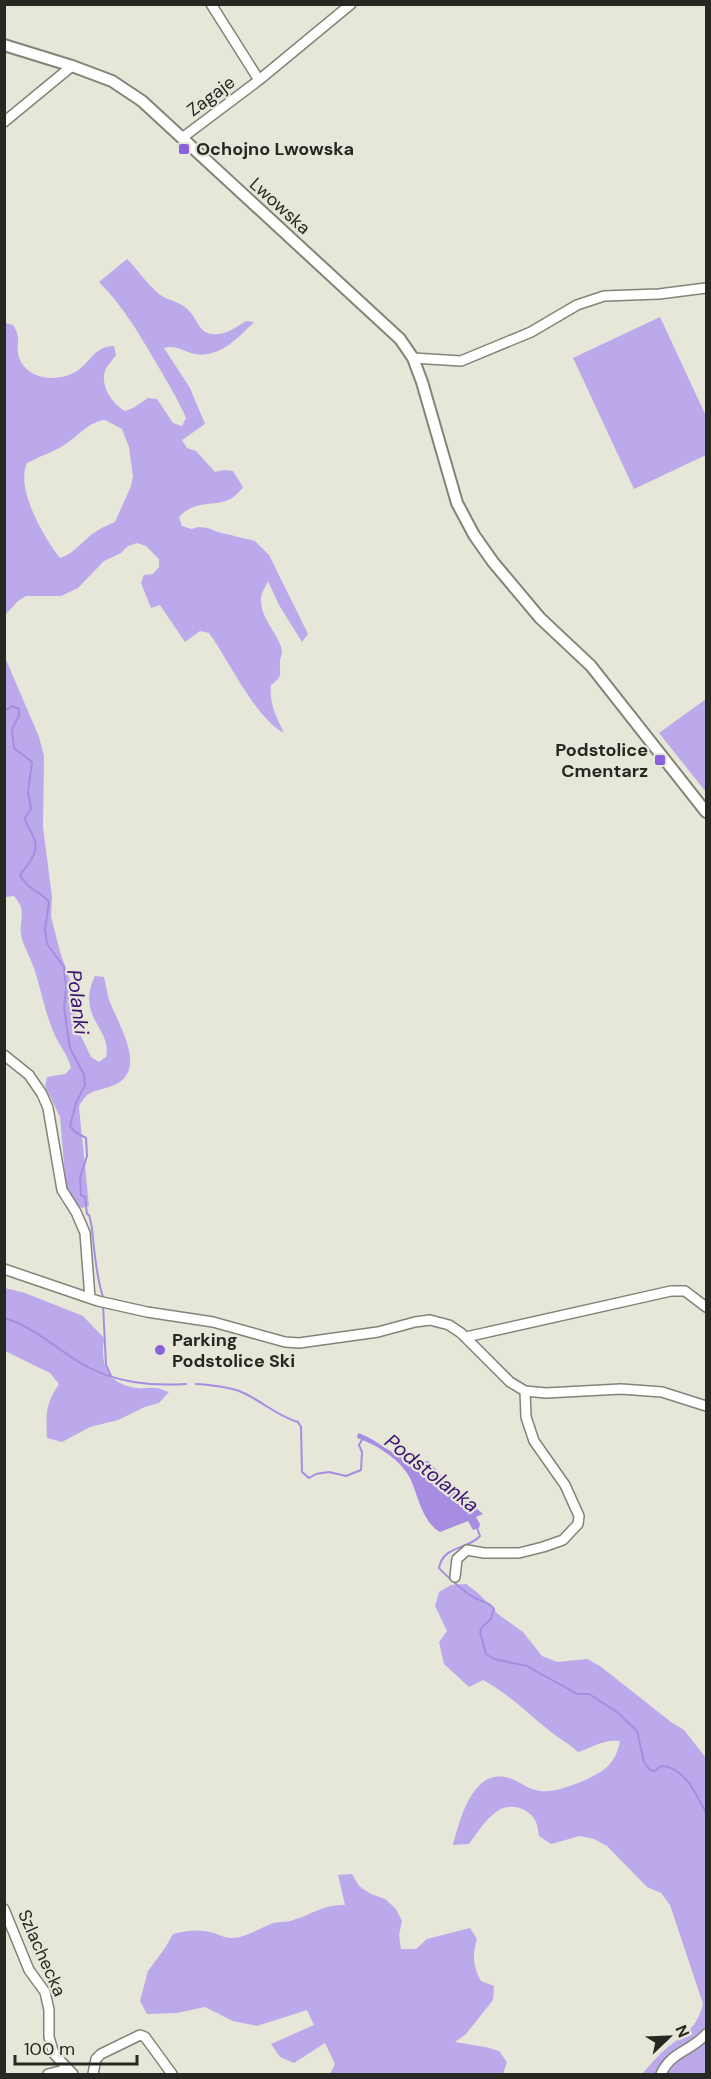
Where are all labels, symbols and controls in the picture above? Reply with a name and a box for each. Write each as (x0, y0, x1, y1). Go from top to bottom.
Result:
street label: Zagaje (182, 70, 240, 122)
place label: Ochojno Lwowska (196, 137, 354, 161)
marker: Ochojno Lwowska (177, 142, 191, 156)
street label: Lwowska (244, 172, 316, 240)
place label: Podstolice Cmentarz (555, 738, 648, 783)
marker: Podstolice Cmentarz (653, 753, 667, 767)
water label: Polanki (61, 968, 95, 1037)
place label: Parking Podstolice Ski (172, 1328, 295, 1373)
marker: Parking Podstolice Ski (153, 1343, 167, 1357)
water label: Podstolanka (380, 1428, 484, 1518)
street label: Szlachecka (12, 1906, 72, 2000)
north arrow (639, 2007, 699, 2067)
text: N (670, 2022, 694, 2041)
scale bar (15, 2028, 136, 2066)
text: 100 m (24, 2037, 75, 2061)

